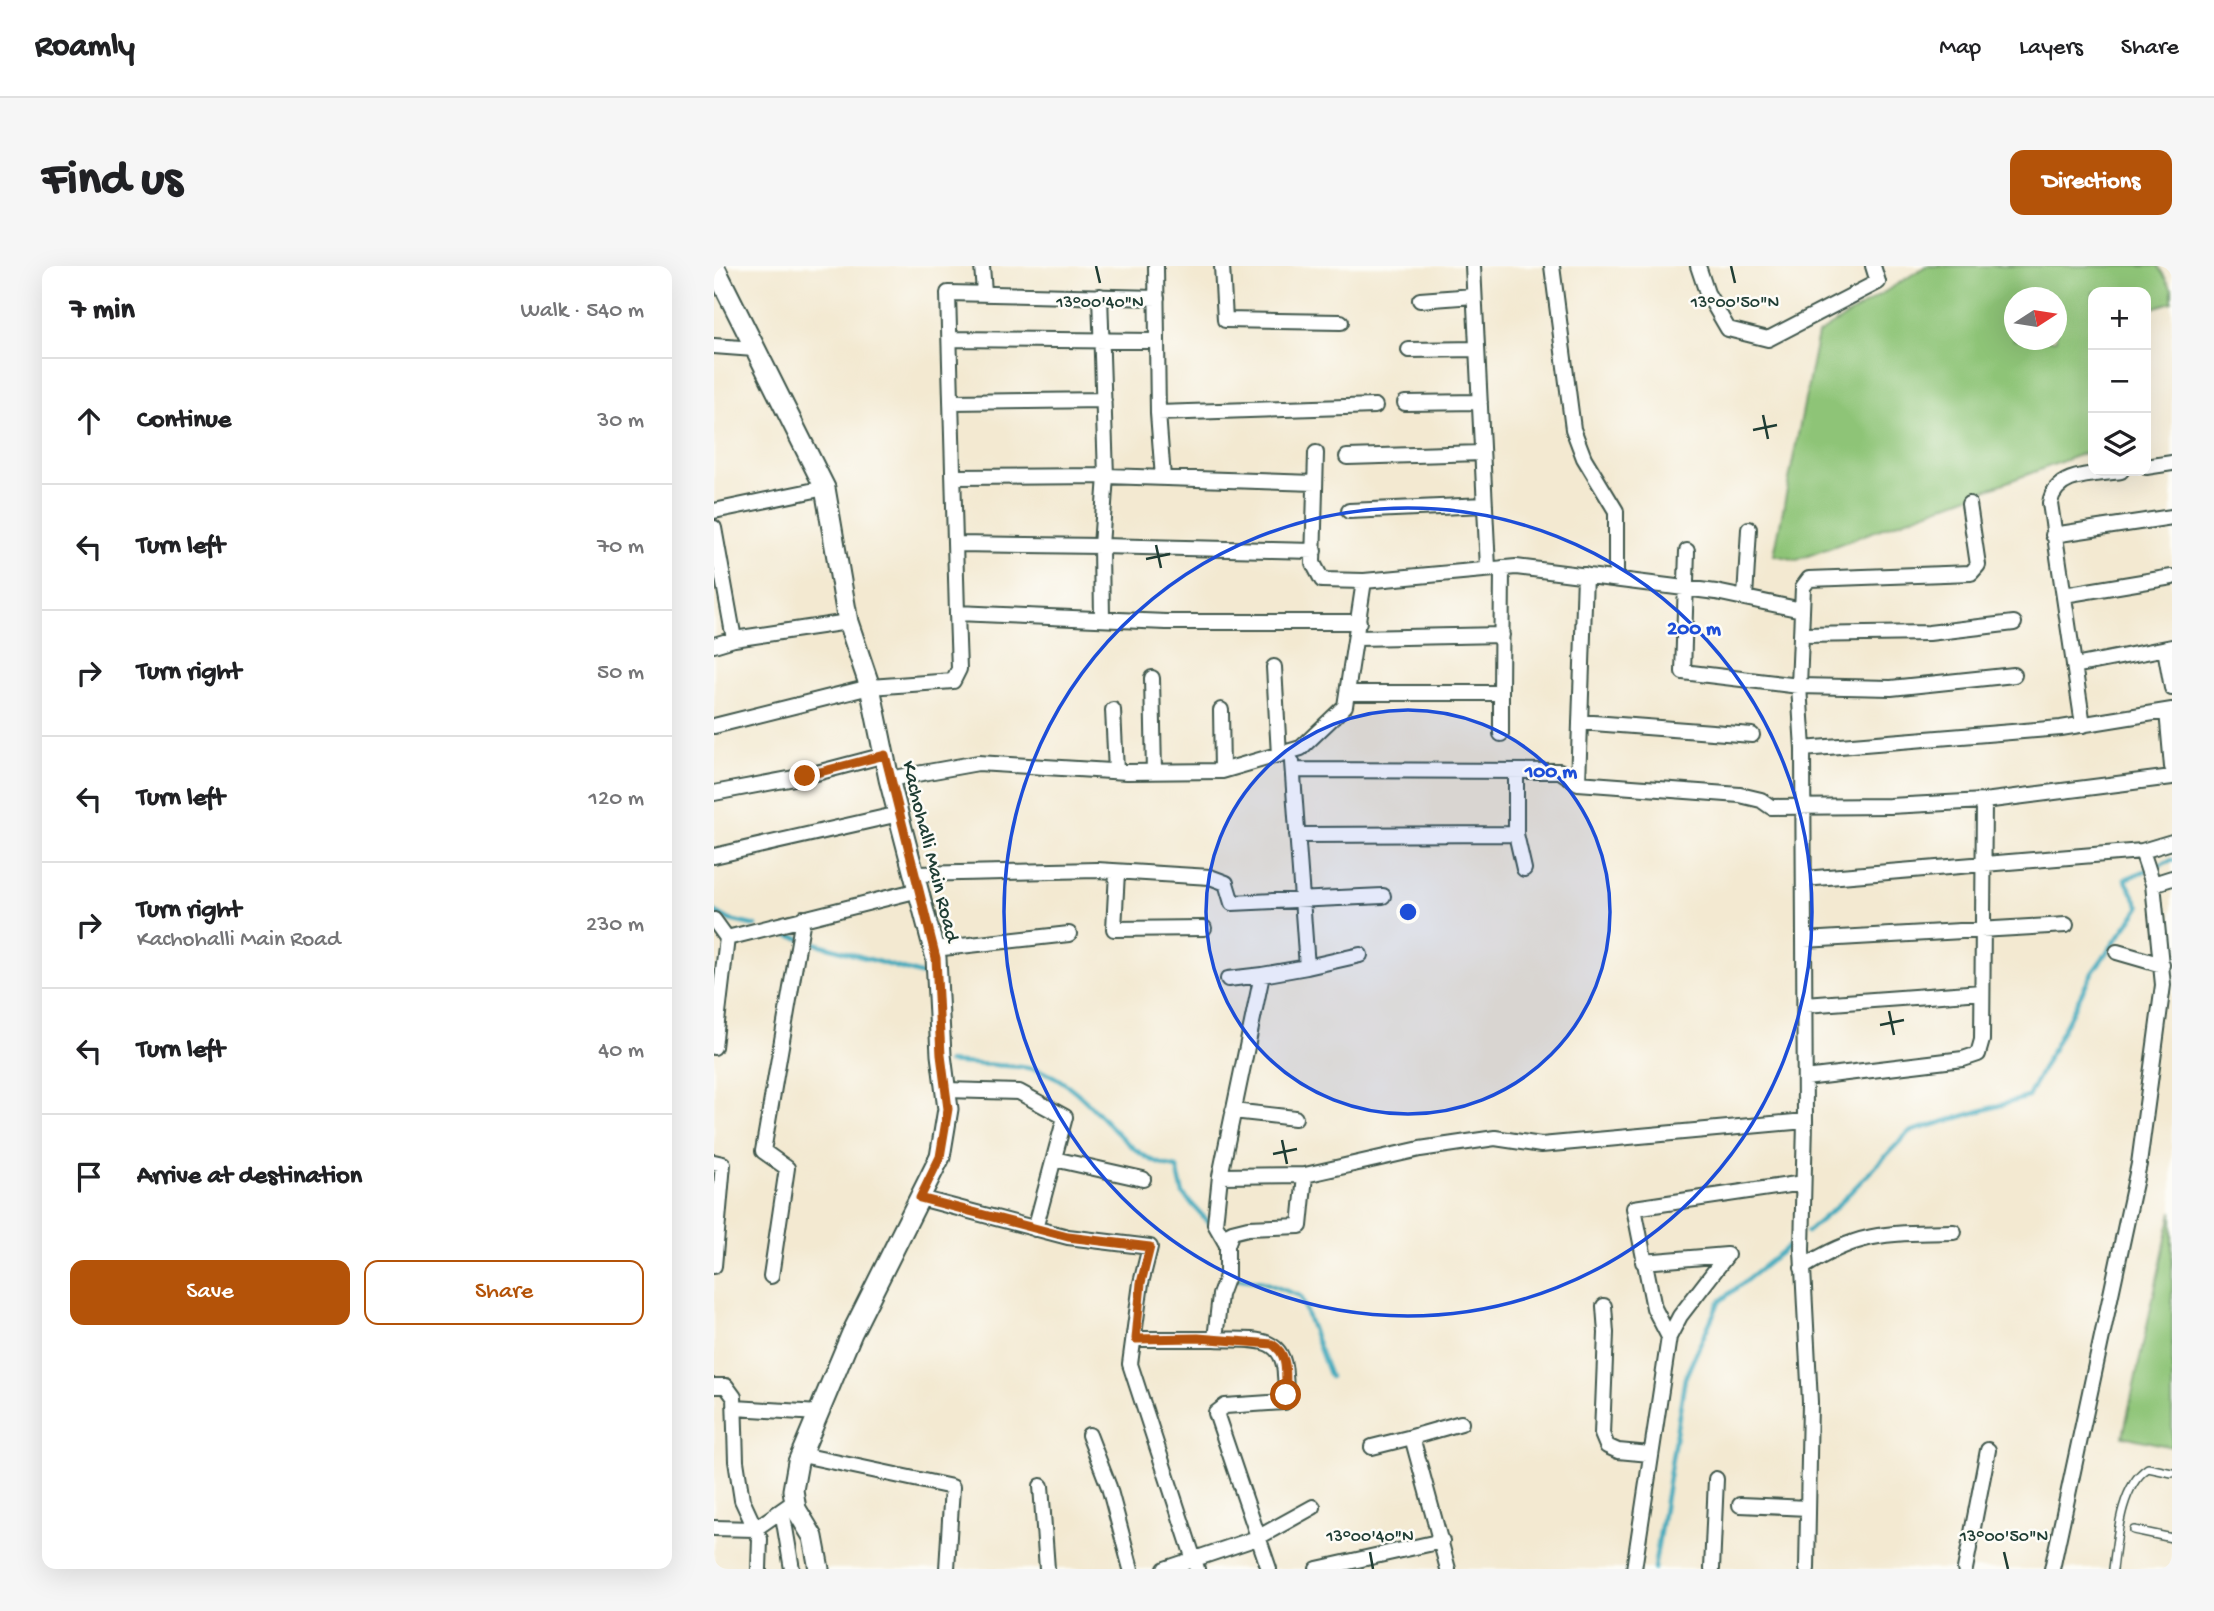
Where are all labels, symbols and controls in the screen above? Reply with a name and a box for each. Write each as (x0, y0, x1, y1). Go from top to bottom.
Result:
text: Roamly (35, 29, 135, 67)
text: Map (1939, 34, 1981, 63)
text: Layers (2019, 34, 2083, 63)
text: Share (2121, 34, 2179, 63)
button: Directions (2010, 150, 2172, 215)
text: Find us (42, 153, 182, 211)
north arrow (2004, 287, 2067, 350)
map controls (2088, 287, 2151, 476)
button: + (2088, 287, 2151, 350)
text: 13°00'40"N (1055, 293, 1144, 314)
text: 13°00'50"N (1690, 293, 1779, 314)
text: 7 min (70, 294, 135, 329)
text: Walk · 540 m (520, 298, 644, 325)
button: − (2088, 350, 2151, 413)
icon: ahead (70, 402, 108, 440)
text: Continue (137, 406, 231, 437)
text: 30 m (597, 408, 644, 435)
button: layers (2088, 413, 2151, 476)
icon: left (70, 528, 108, 566)
text: Turn left (137, 532, 225, 563)
text: 70 m (597, 534, 644, 561)
text: 200 m (1667, 618, 1721, 643)
icon: right (70, 654, 108, 692)
text: Turn right (137, 658, 241, 689)
text: 50 m (597, 660, 644, 687)
street label: Kachohalli Main Road (894, 759, 964, 947)
route end (789, 760, 820, 791)
text: 100 m (1524, 761, 1577, 786)
icon: left (70, 780, 108, 818)
text: Turn left (137, 784, 225, 815)
text: 120 m (589, 786, 644, 813)
text: Turn right (137, 896, 241, 927)
centre of rings (1396, 900, 1420, 924)
icon: right (70, 906, 108, 944)
text: 230 m (586, 912, 644, 939)
text: Kachohalli Main Road (137, 927, 341, 954)
icon: left (70, 1032, 108, 1070)
text: Turn left (137, 1036, 225, 1067)
text: 40 m (598, 1038, 644, 1065)
icon: arrive (70, 1158, 108, 1196)
text: Arrive at destination (137, 1162, 362, 1193)
button: Save (70, 1260, 350, 1325)
button: Share (364, 1260, 644, 1325)
route start (1270, 1379, 1301, 1410)
text: 13°00'40"N (1325, 1527, 1414, 1548)
text: 13°00'50"N (1959, 1527, 2048, 1548)

